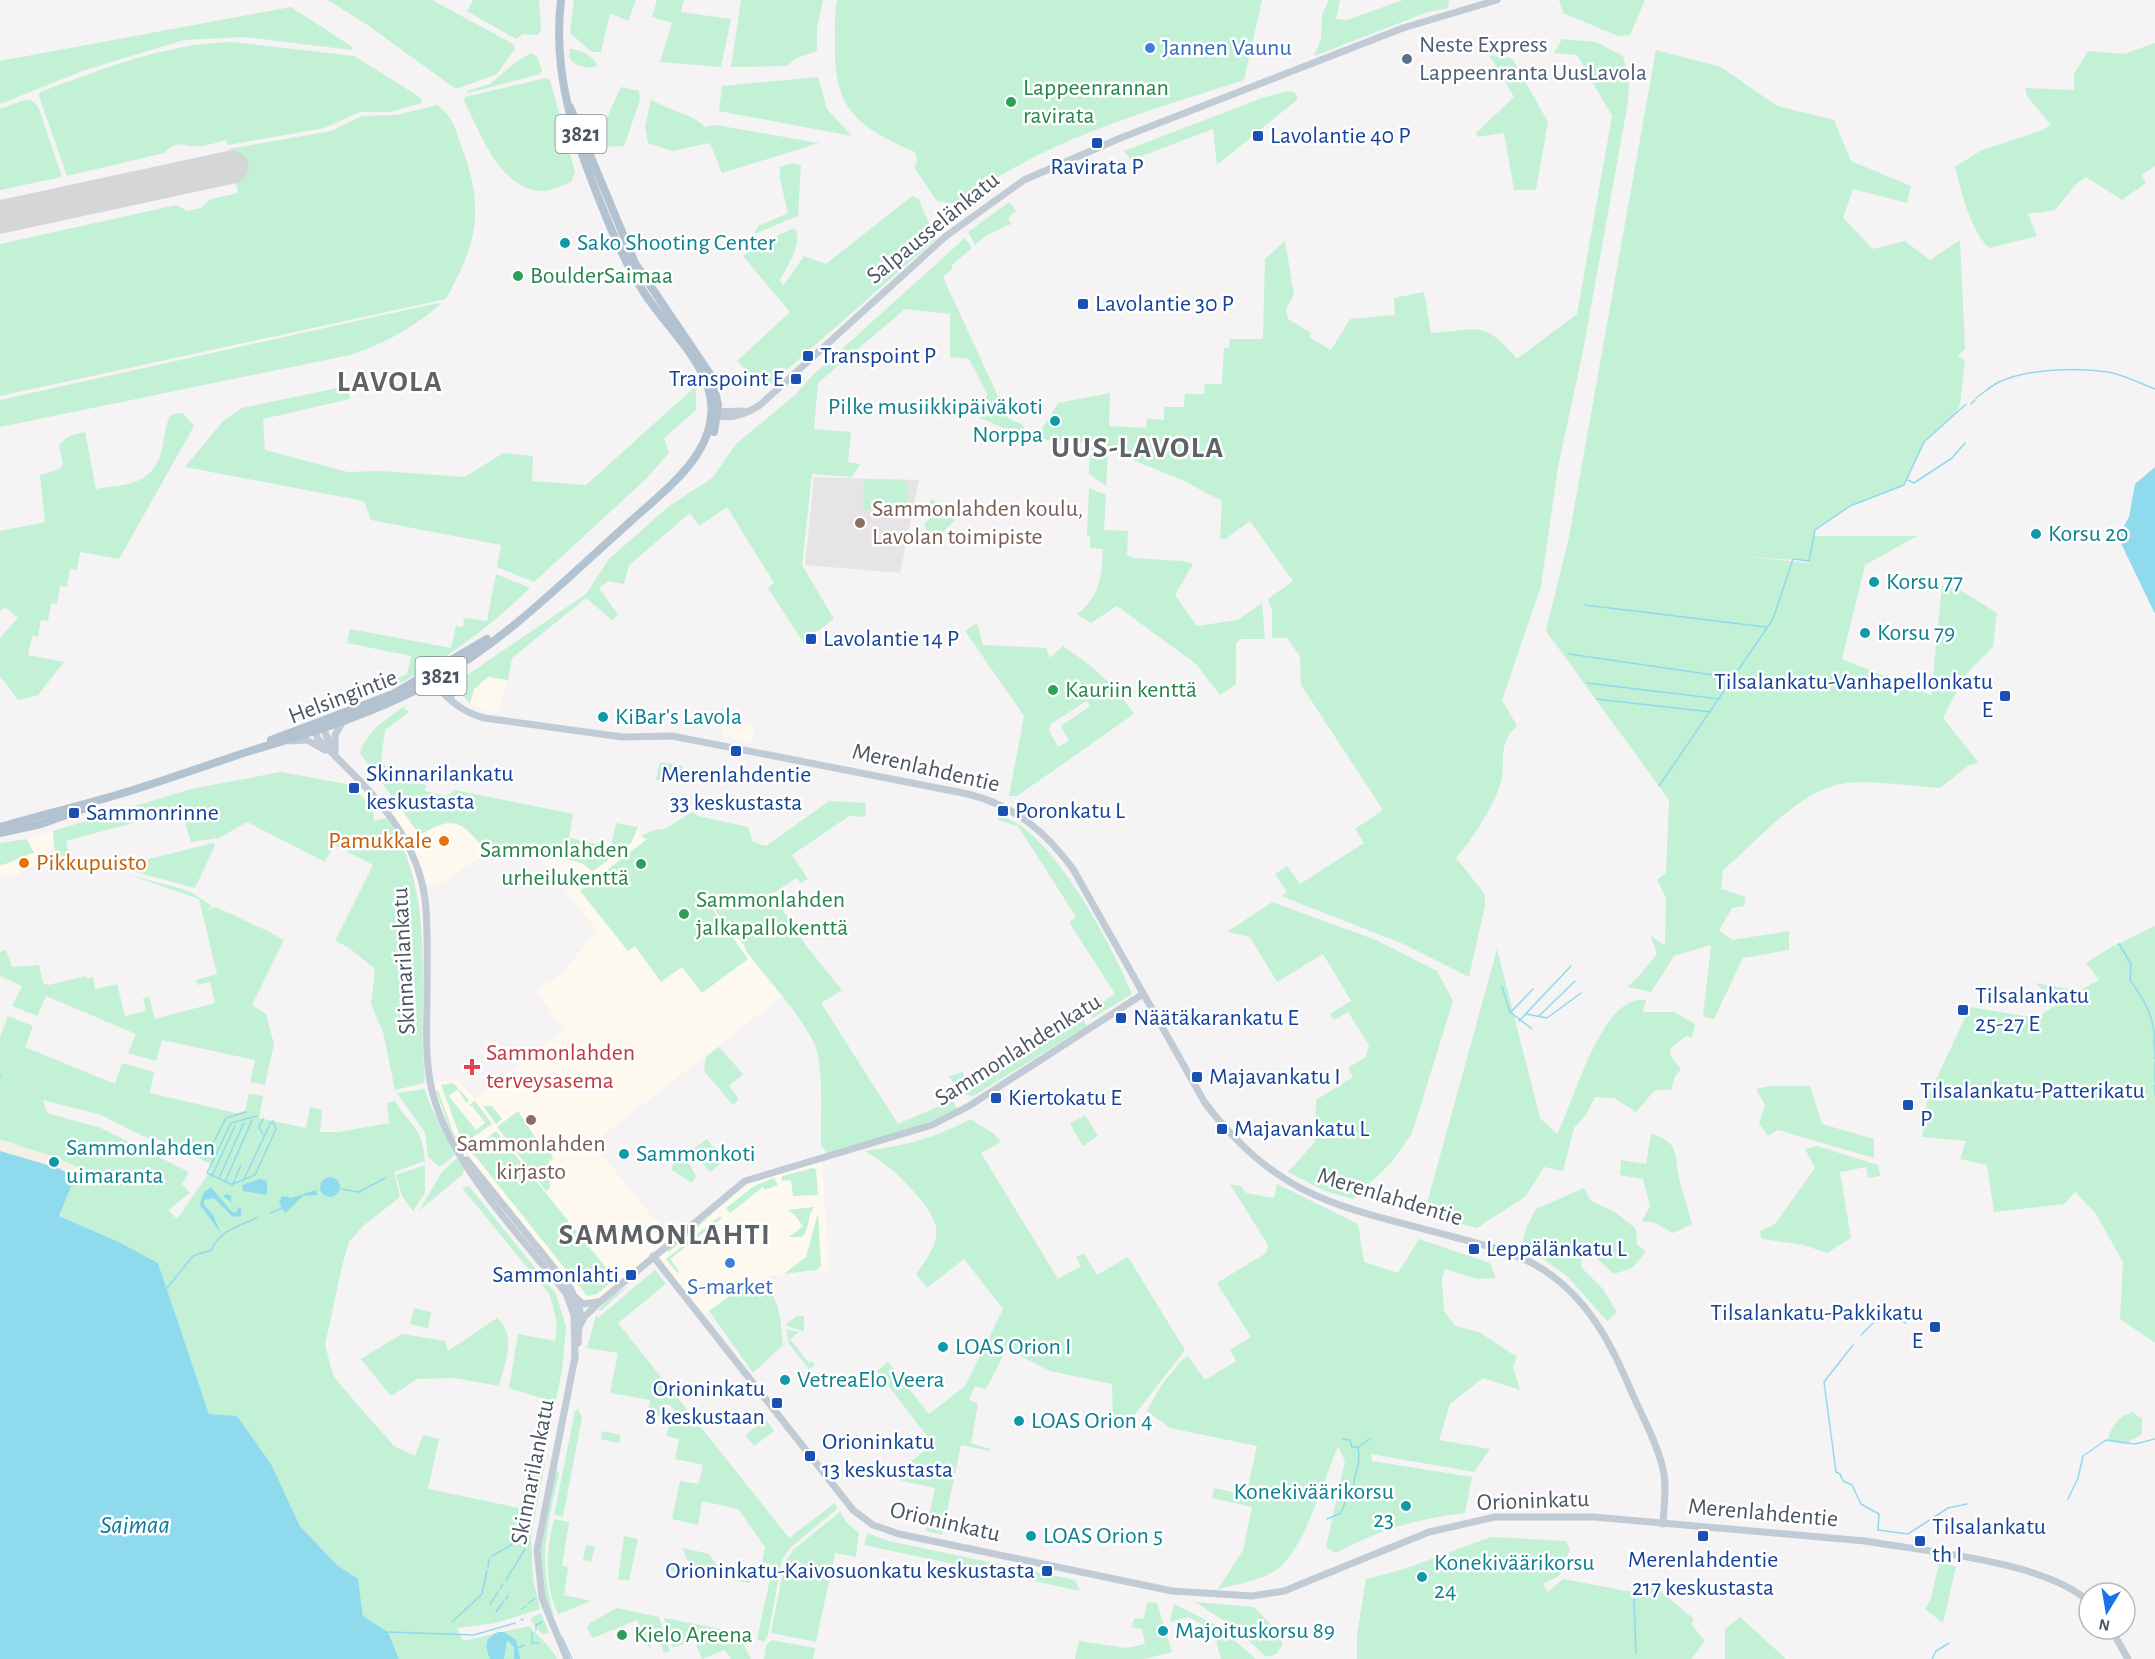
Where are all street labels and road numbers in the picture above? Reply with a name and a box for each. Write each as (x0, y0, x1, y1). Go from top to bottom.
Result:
road number: 3821 (556, 115, 606, 153)
street label: Salpausselänkatu (862, 167, 1004, 289)
road number: 3821 (416, 657, 466, 695)
street label: Helsingintie (285, 665, 401, 729)
street label: Merenlahdentie (850, 739, 1002, 797)
street label: Skinnarilankatu (388, 887, 420, 1035)
street label: Sammonlahdenkatu (931, 989, 1105, 1111)
street label: Merenlahdentie (1314, 1164, 1466, 1230)
street label: Skinnarilankatu (507, 1397, 559, 1547)
street label: Orioninkatu (1476, 1487, 1590, 1515)
street label: Merenlahdentie (1687, 1494, 1839, 1532)
street label: Orioninkatu (888, 1498, 1002, 1546)

